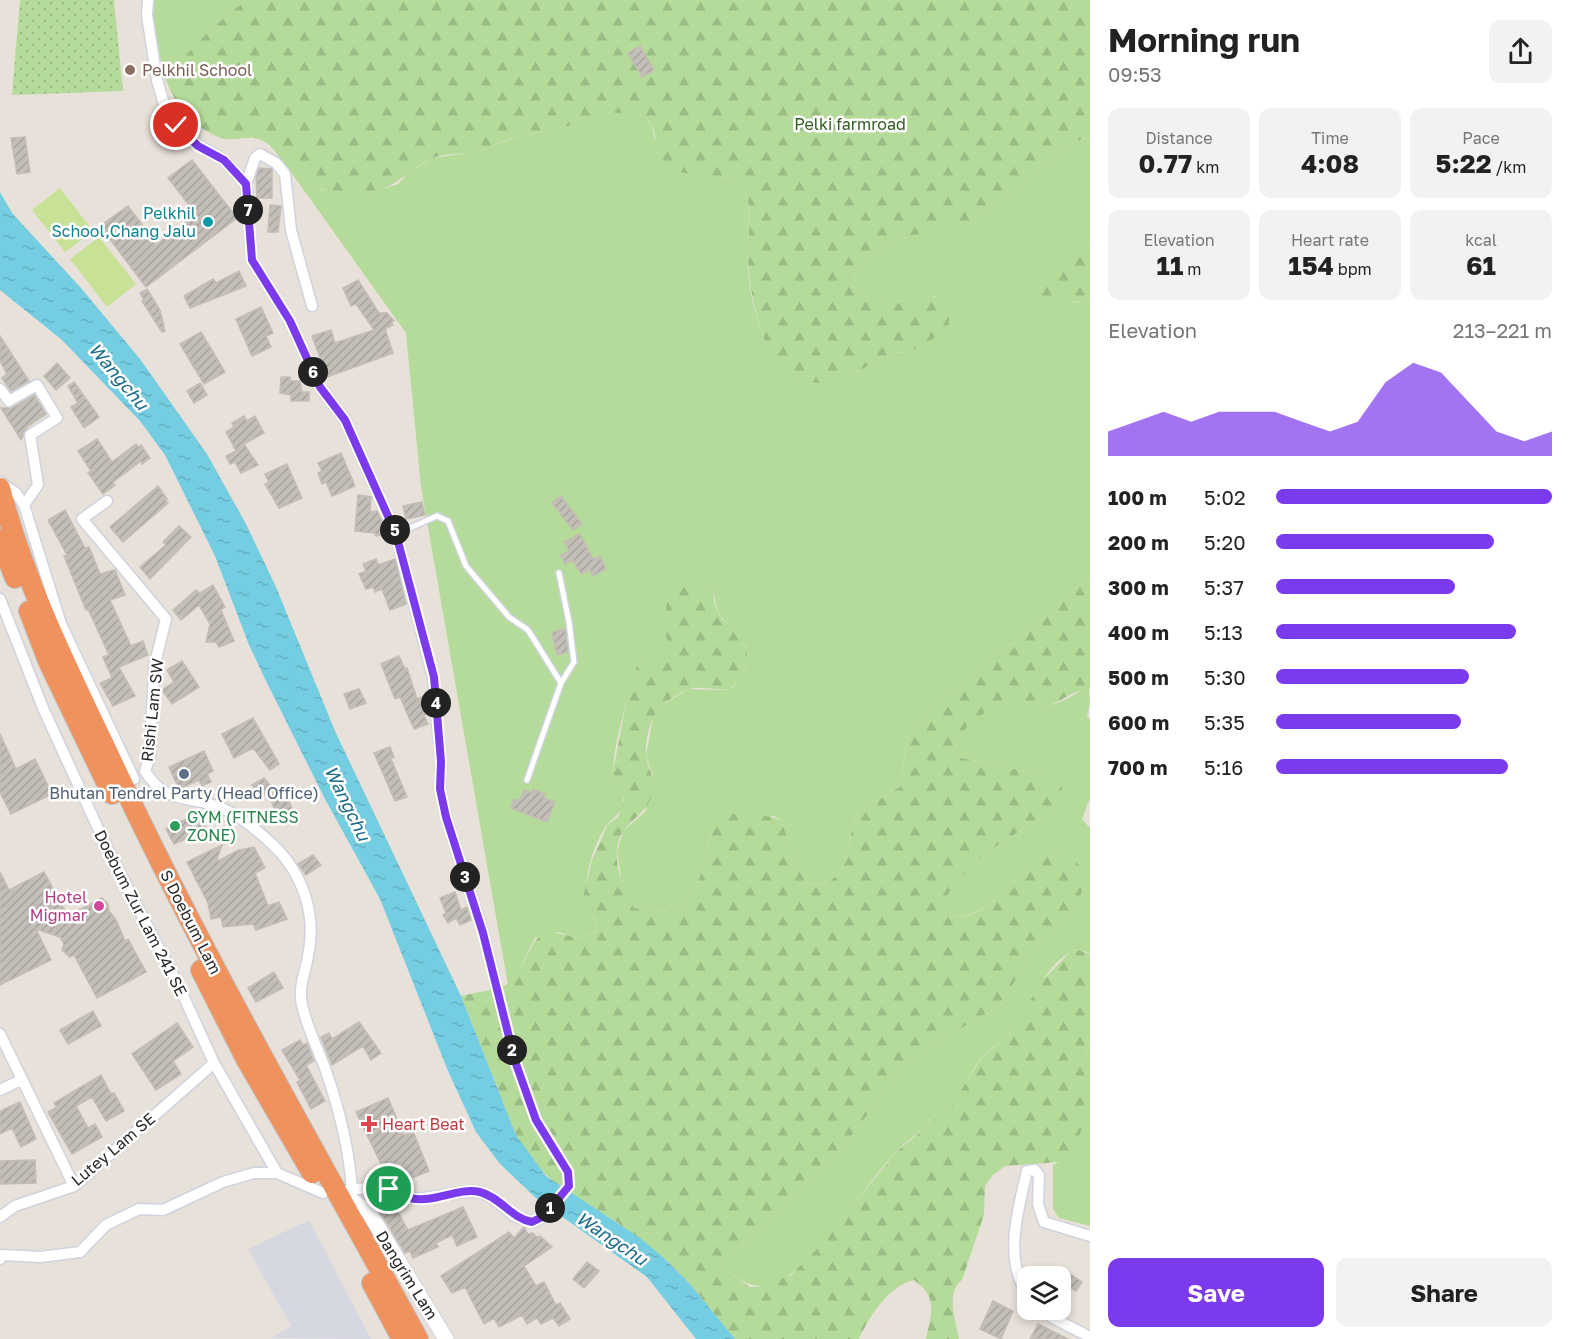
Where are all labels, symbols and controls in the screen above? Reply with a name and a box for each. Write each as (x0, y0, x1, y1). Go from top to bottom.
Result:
text: Morning run (1108, 20, 1300, 59)
button: share (1489, 20, 1552, 83)
place label: Pelkhil School (142, 60, 252, 80)
text: 09:53 (1108, 62, 1162, 86)
marker: Pelkhil School (123, 63, 137, 77)
pin (150, 99, 201, 150)
icon: check (159, 108, 192, 141)
park label: Pelki farmroad (794, 114, 906, 134)
text: Distance (1145, 128, 1213, 148)
text: Time (1311, 128, 1349, 148)
text: Pace (1462, 128, 1500, 148)
text: 0.77 (1139, 148, 1192, 179)
text: 4:08 (1301, 148, 1359, 179)
text: 5:22 (1436, 148, 1492, 179)
text: km (1192, 157, 1219, 177)
text: /km (1492, 157, 1526, 177)
pin: 7 (233, 195, 263, 225)
text: 7 (244, 200, 252, 220)
place label: Pelkhil School,Chang Jalu (51, 203, 196, 241)
marker: Pelkhil School,Chang Jalu (201, 215, 215, 229)
text: Elevation (1143, 230, 1215, 250)
text: Heart rate (1291, 230, 1369, 250)
text: kcal (1465, 230, 1497, 250)
text: 11 (1157, 250, 1183, 281)
text: 154 (1288, 250, 1334, 281)
text: 61 (1466, 250, 1496, 281)
text: m (1183, 259, 1201, 279)
text: bpm (1334, 259, 1372, 279)
text: Elevation (1108, 318, 1197, 342)
text: 213–221 m (1453, 318, 1552, 342)
water label: Wangchu (85, 338, 154, 415)
pin: 6 (298, 357, 328, 387)
text: 6 (308, 362, 318, 382)
text: 100 m (1108, 485, 1167, 509)
text: 5:02 (1204, 485, 1246, 509)
pin: 5 (380, 515, 410, 545)
text: 5 (390, 520, 400, 540)
text: 200 m (1108, 530, 1169, 554)
text: 5:20 (1204, 530, 1246, 554)
text: 300 m (1108, 575, 1169, 599)
text: 5:37 (1204, 575, 1244, 599)
text: 400 m (1108, 620, 1169, 644)
text: 5:13 (1204, 620, 1243, 644)
street label: Rishi Lam SW (137, 657, 167, 763)
text: 500 m (1108, 665, 1169, 689)
text: 5:30 (1204, 665, 1246, 689)
pin: 4 (421, 688, 451, 718)
text: 4 (431, 693, 441, 713)
text: 600 m (1108, 710, 1169, 734)
text: 5:35 (1204, 710, 1245, 734)
text: 700 m (1108, 755, 1167, 779)
text: 5:16 (1204, 755, 1243, 779)
water label: Wangchu (320, 762, 376, 845)
marker: Bhutan Tendrel Party (Head Office) (177, 767, 191, 781)
place label: Bhutan Tendrel Party (Head Office) (49, 783, 319, 803)
place label: GYM (FITNESS ZONE) (187, 807, 299, 845)
marker: GYM (FITNESS ZONE) (168, 819, 182, 833)
street label: Doebum Zur Lam 241 SE (90, 826, 192, 1000)
pin: 3 (450, 862, 480, 892)
street label: S Doebum Lam (156, 866, 226, 978)
text: 3 (460, 867, 470, 887)
place label: Hotel Migmar (30, 887, 87, 925)
marker: Hotel Migmar (92, 899, 106, 913)
pin: 2 (497, 1035, 527, 1065)
text: 2 (507, 1040, 517, 1060)
street label: Lutey Lam SE (67, 1108, 159, 1190)
place label: Heart Beat (382, 1114, 465, 1134)
marker: Heart Beat (360, 1115, 378, 1133)
pin (363, 1163, 414, 1214)
icon: arrive (372, 1172, 405, 1205)
pin: 1 (535, 1193, 565, 1223)
text: 1 (546, 1198, 554, 1218)
water label: Wangchu (572, 1206, 652, 1270)
street label: Dangrim Lam (372, 1227, 442, 1323)
button: Save (1108, 1258, 1324, 1327)
button: Share (1336, 1258, 1552, 1327)
map controls (1017, 1266, 1071, 1320)
button: layers (1017, 1266, 1071, 1320)

